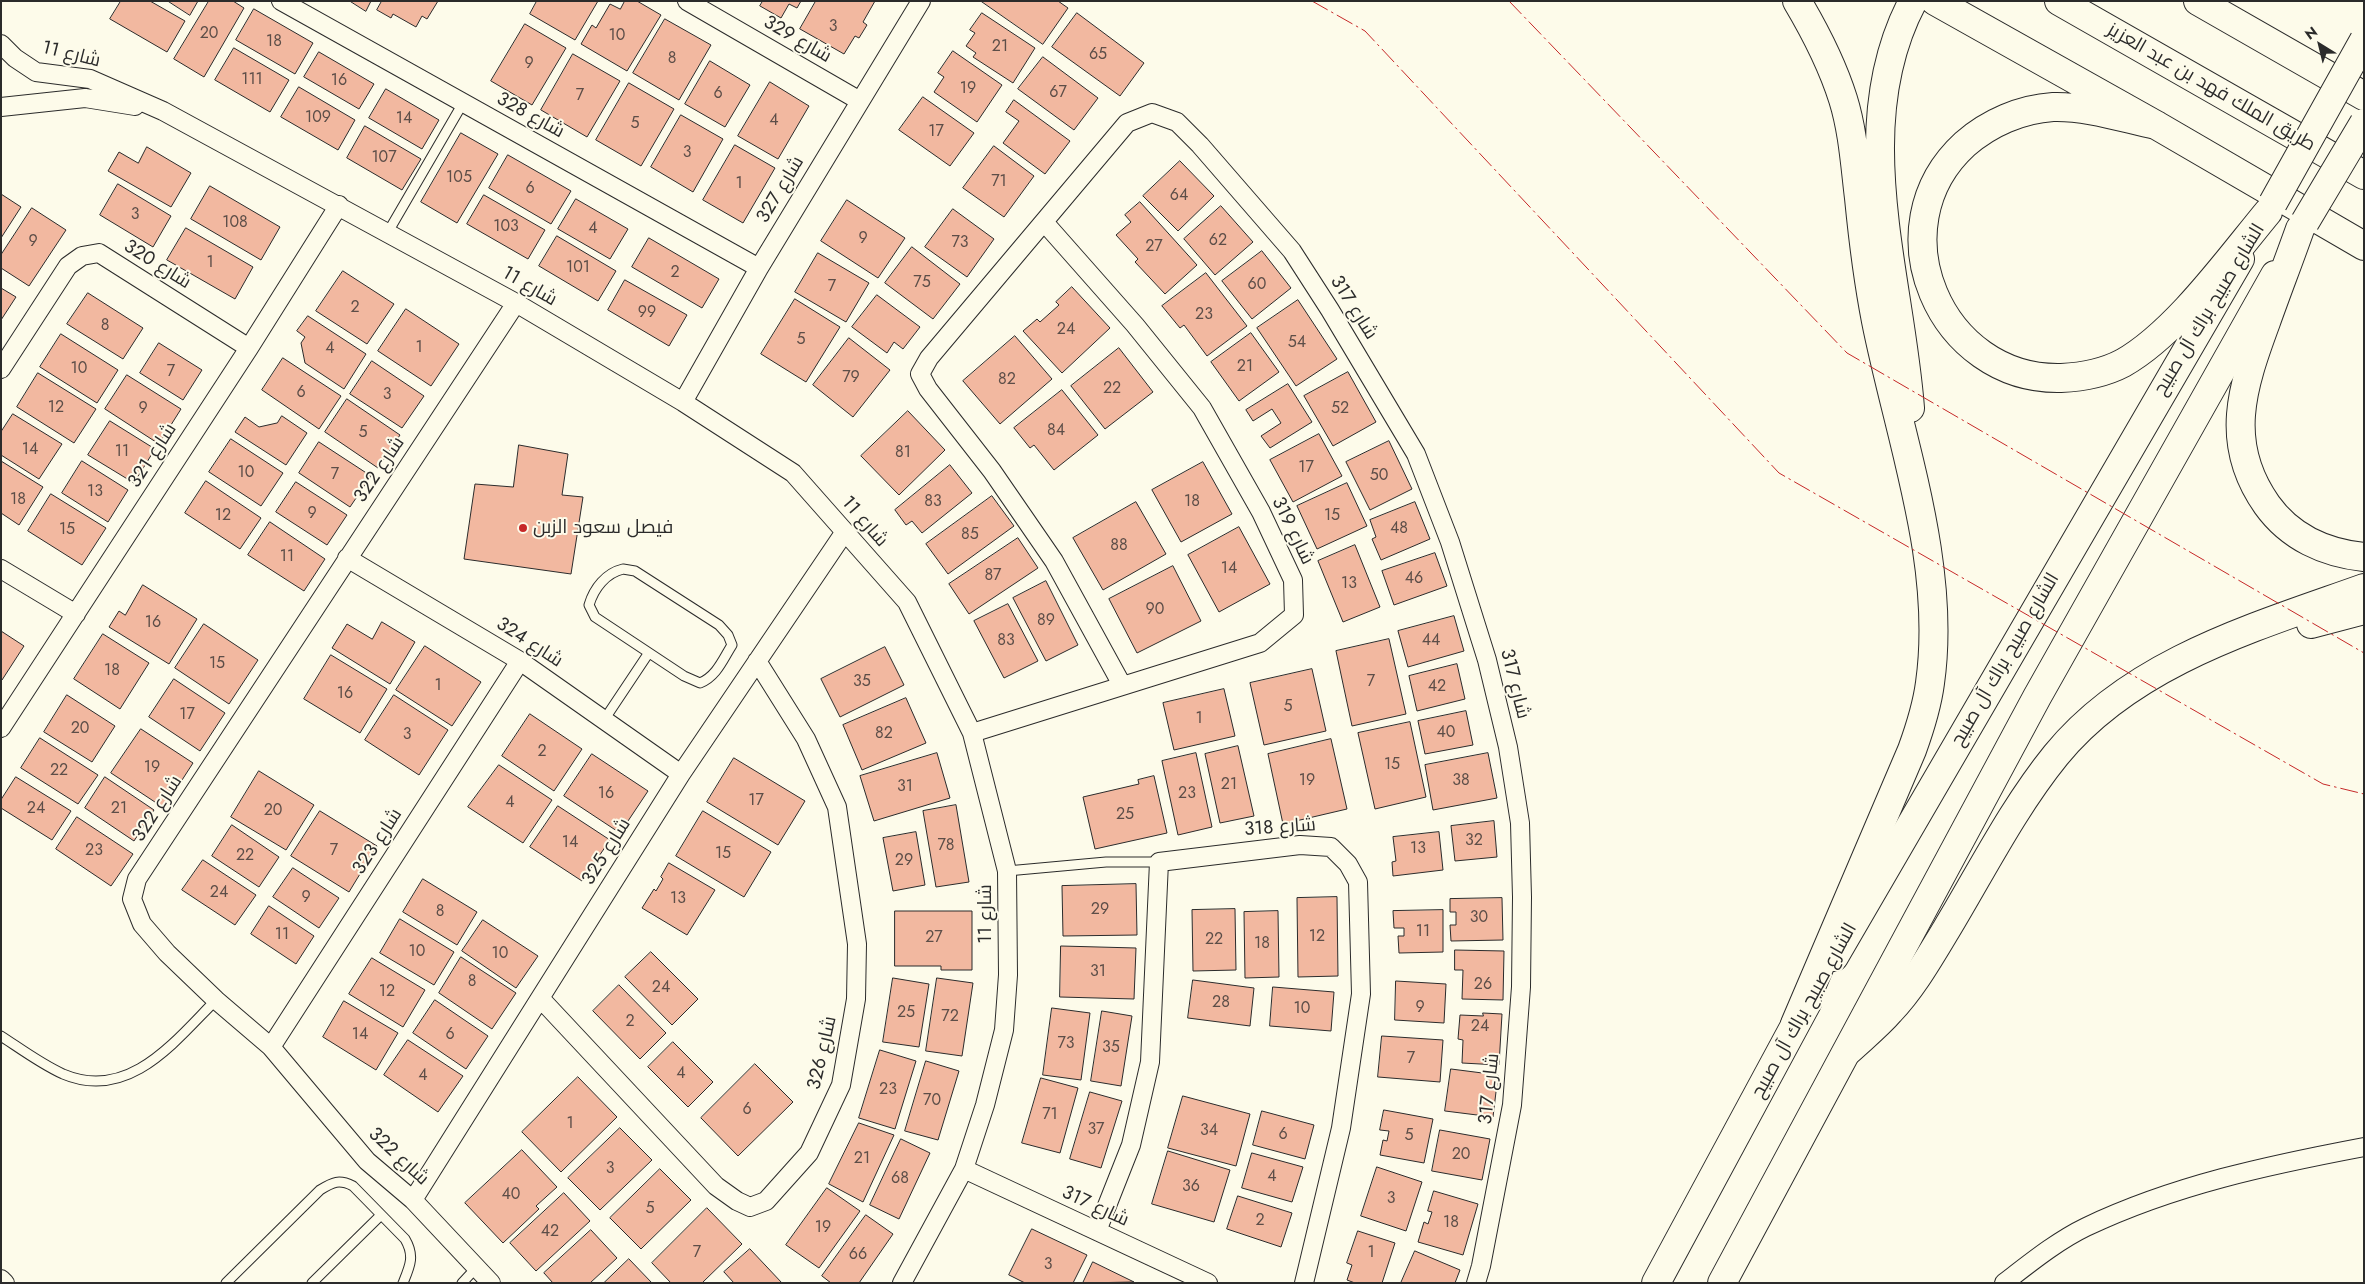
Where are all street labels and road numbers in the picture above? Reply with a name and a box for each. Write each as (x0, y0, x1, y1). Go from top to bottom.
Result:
street label: شارع 329 (759, 11, 835, 69)
street label: طريق الملك فهد بن عبد العزيز (2103, 19, 2319, 157)
street label: شارع 11 (39, 37, 103, 73)
street label: شارع 328 (492, 88, 568, 144)
street label: شارع 327 (752, 153, 810, 227)
street label: الشارع صبيح براك آل صبيح (2150, 220, 2270, 400)
street label: شارع 320 (119, 235, 195, 295)
street label: شارع 11 (497, 262, 561, 312)
street label: شارع 317 (1324, 272, 1382, 344)
street label: شارع 321 (124, 419, 182, 493)
street label: شارع 322 (350, 433, 410, 507)
street label: شارع 11 (836, 492, 892, 552)
street label: شارع 319 (1266, 493, 1318, 569)
street label: الشارع صبيح براك آل صبيح (1947, 569, 2065, 751)
street label: شارع 324 (491, 613, 567, 673)
street label: شارع 317 (1494, 647, 1534, 721)
street label: شارع 322 (128, 772, 188, 846)
street label: شارع 323 (348, 805, 408, 879)
street label: شارع 325 (578, 814, 636, 890)
street label: شارع 318 (1243, 814, 1317, 842)
street label: شارع 11 (975, 884, 997, 944)
street label: الشارع صبيح براك آل صبيح (1747, 920, 1863, 1102)
street label: شارع 326 (803, 1014, 843, 1092)
street label: شارع 317 (1475, 1052, 1505, 1126)
street label: شارع 322 (363, 1123, 433, 1191)
street label: شارع 317 (1058, 1182, 1132, 1232)

